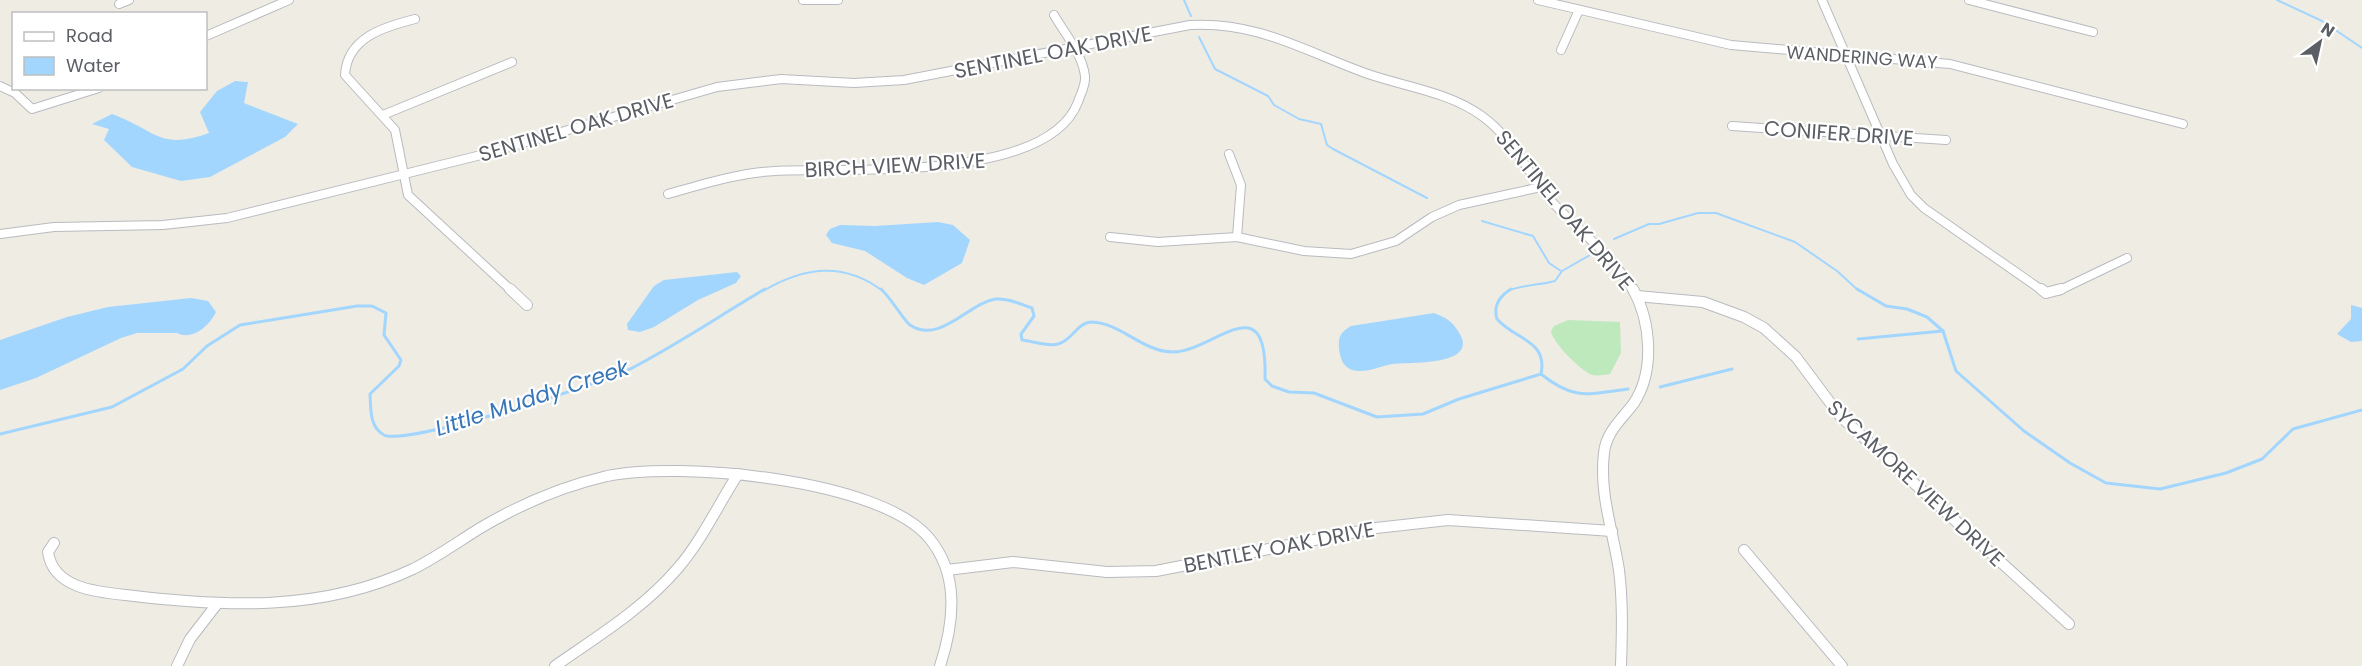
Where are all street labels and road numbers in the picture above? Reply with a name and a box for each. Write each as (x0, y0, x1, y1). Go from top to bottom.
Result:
street label: SENTINEL OAK DRIVE (951, 19, 1155, 85)
street label: WANDERING WAY (1786, 39, 1939, 75)
street label: SENTINEL OAK DRIVE (475, 85, 677, 169)
street label: CONIFER DRIVE (1763, 113, 1915, 153)
street label: SENTINEL OAK DRIVE (1489, 124, 1641, 296)
street label: BIRCH VIEW DRIVE (804, 146, 986, 184)
street label: SYCAMORE VIEW DRIVE (1821, 393, 2011, 573)
street label: BENTLEY OAK DRIVE (1181, 514, 1377, 580)

